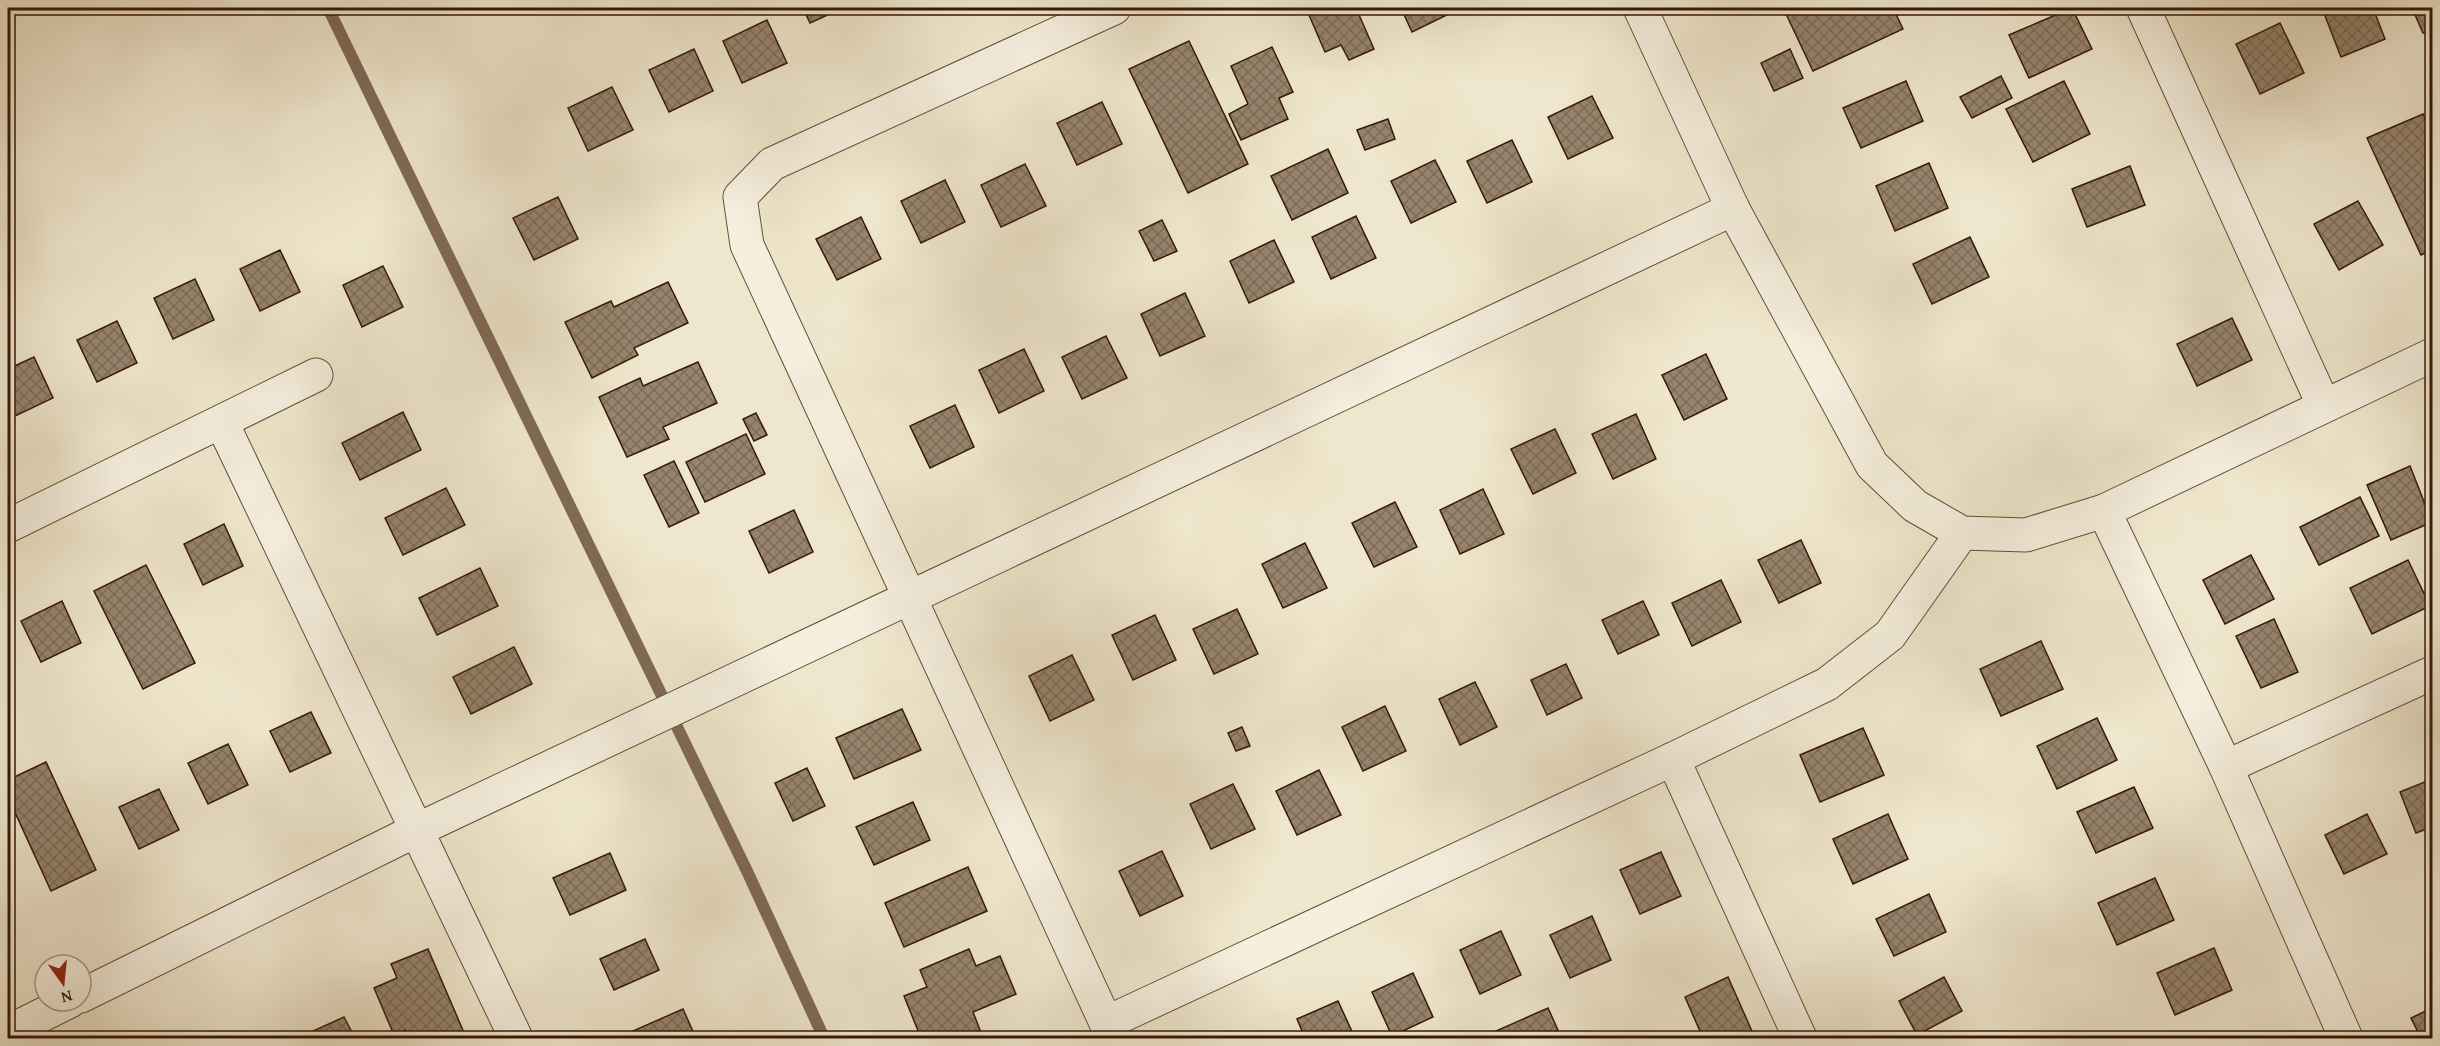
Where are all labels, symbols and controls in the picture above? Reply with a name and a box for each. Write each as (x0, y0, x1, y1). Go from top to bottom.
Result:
north arrow (33, 953, 93, 1013)
text: N (58, 985, 75, 1011)

